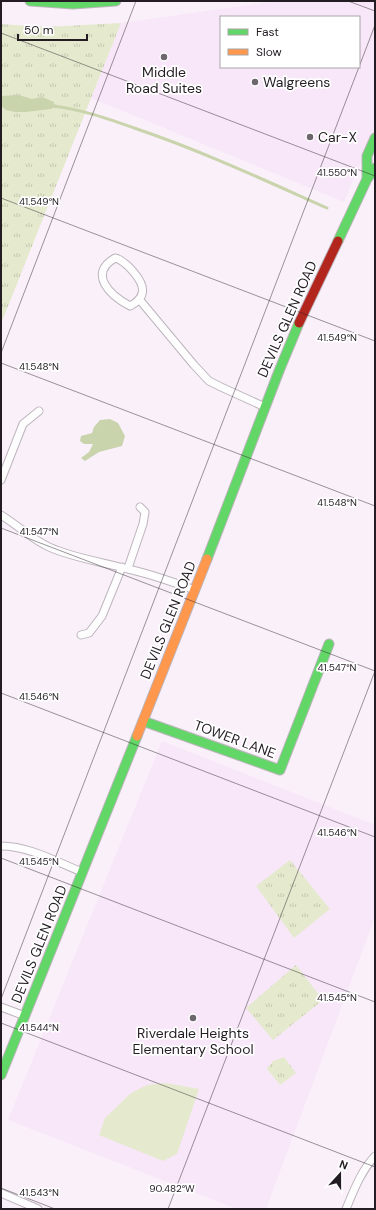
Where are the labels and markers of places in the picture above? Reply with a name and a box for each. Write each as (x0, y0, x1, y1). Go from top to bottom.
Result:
marker: Middle Road Suites (159, 52, 169, 62)
place label: Middle Road Suites (126, 63, 202, 97)
place label: Walgreens (263, 73, 330, 91)
marker: Walgreens (250, 77, 260, 87)
place label: Car-X (318, 128, 357, 146)
marker: Car-X (305, 132, 315, 142)
marker: Riverdale Heights Elementary School (188, 1013, 198, 1023)
place label: Riverdale Heights Elementary School (132, 1024, 254, 1058)

